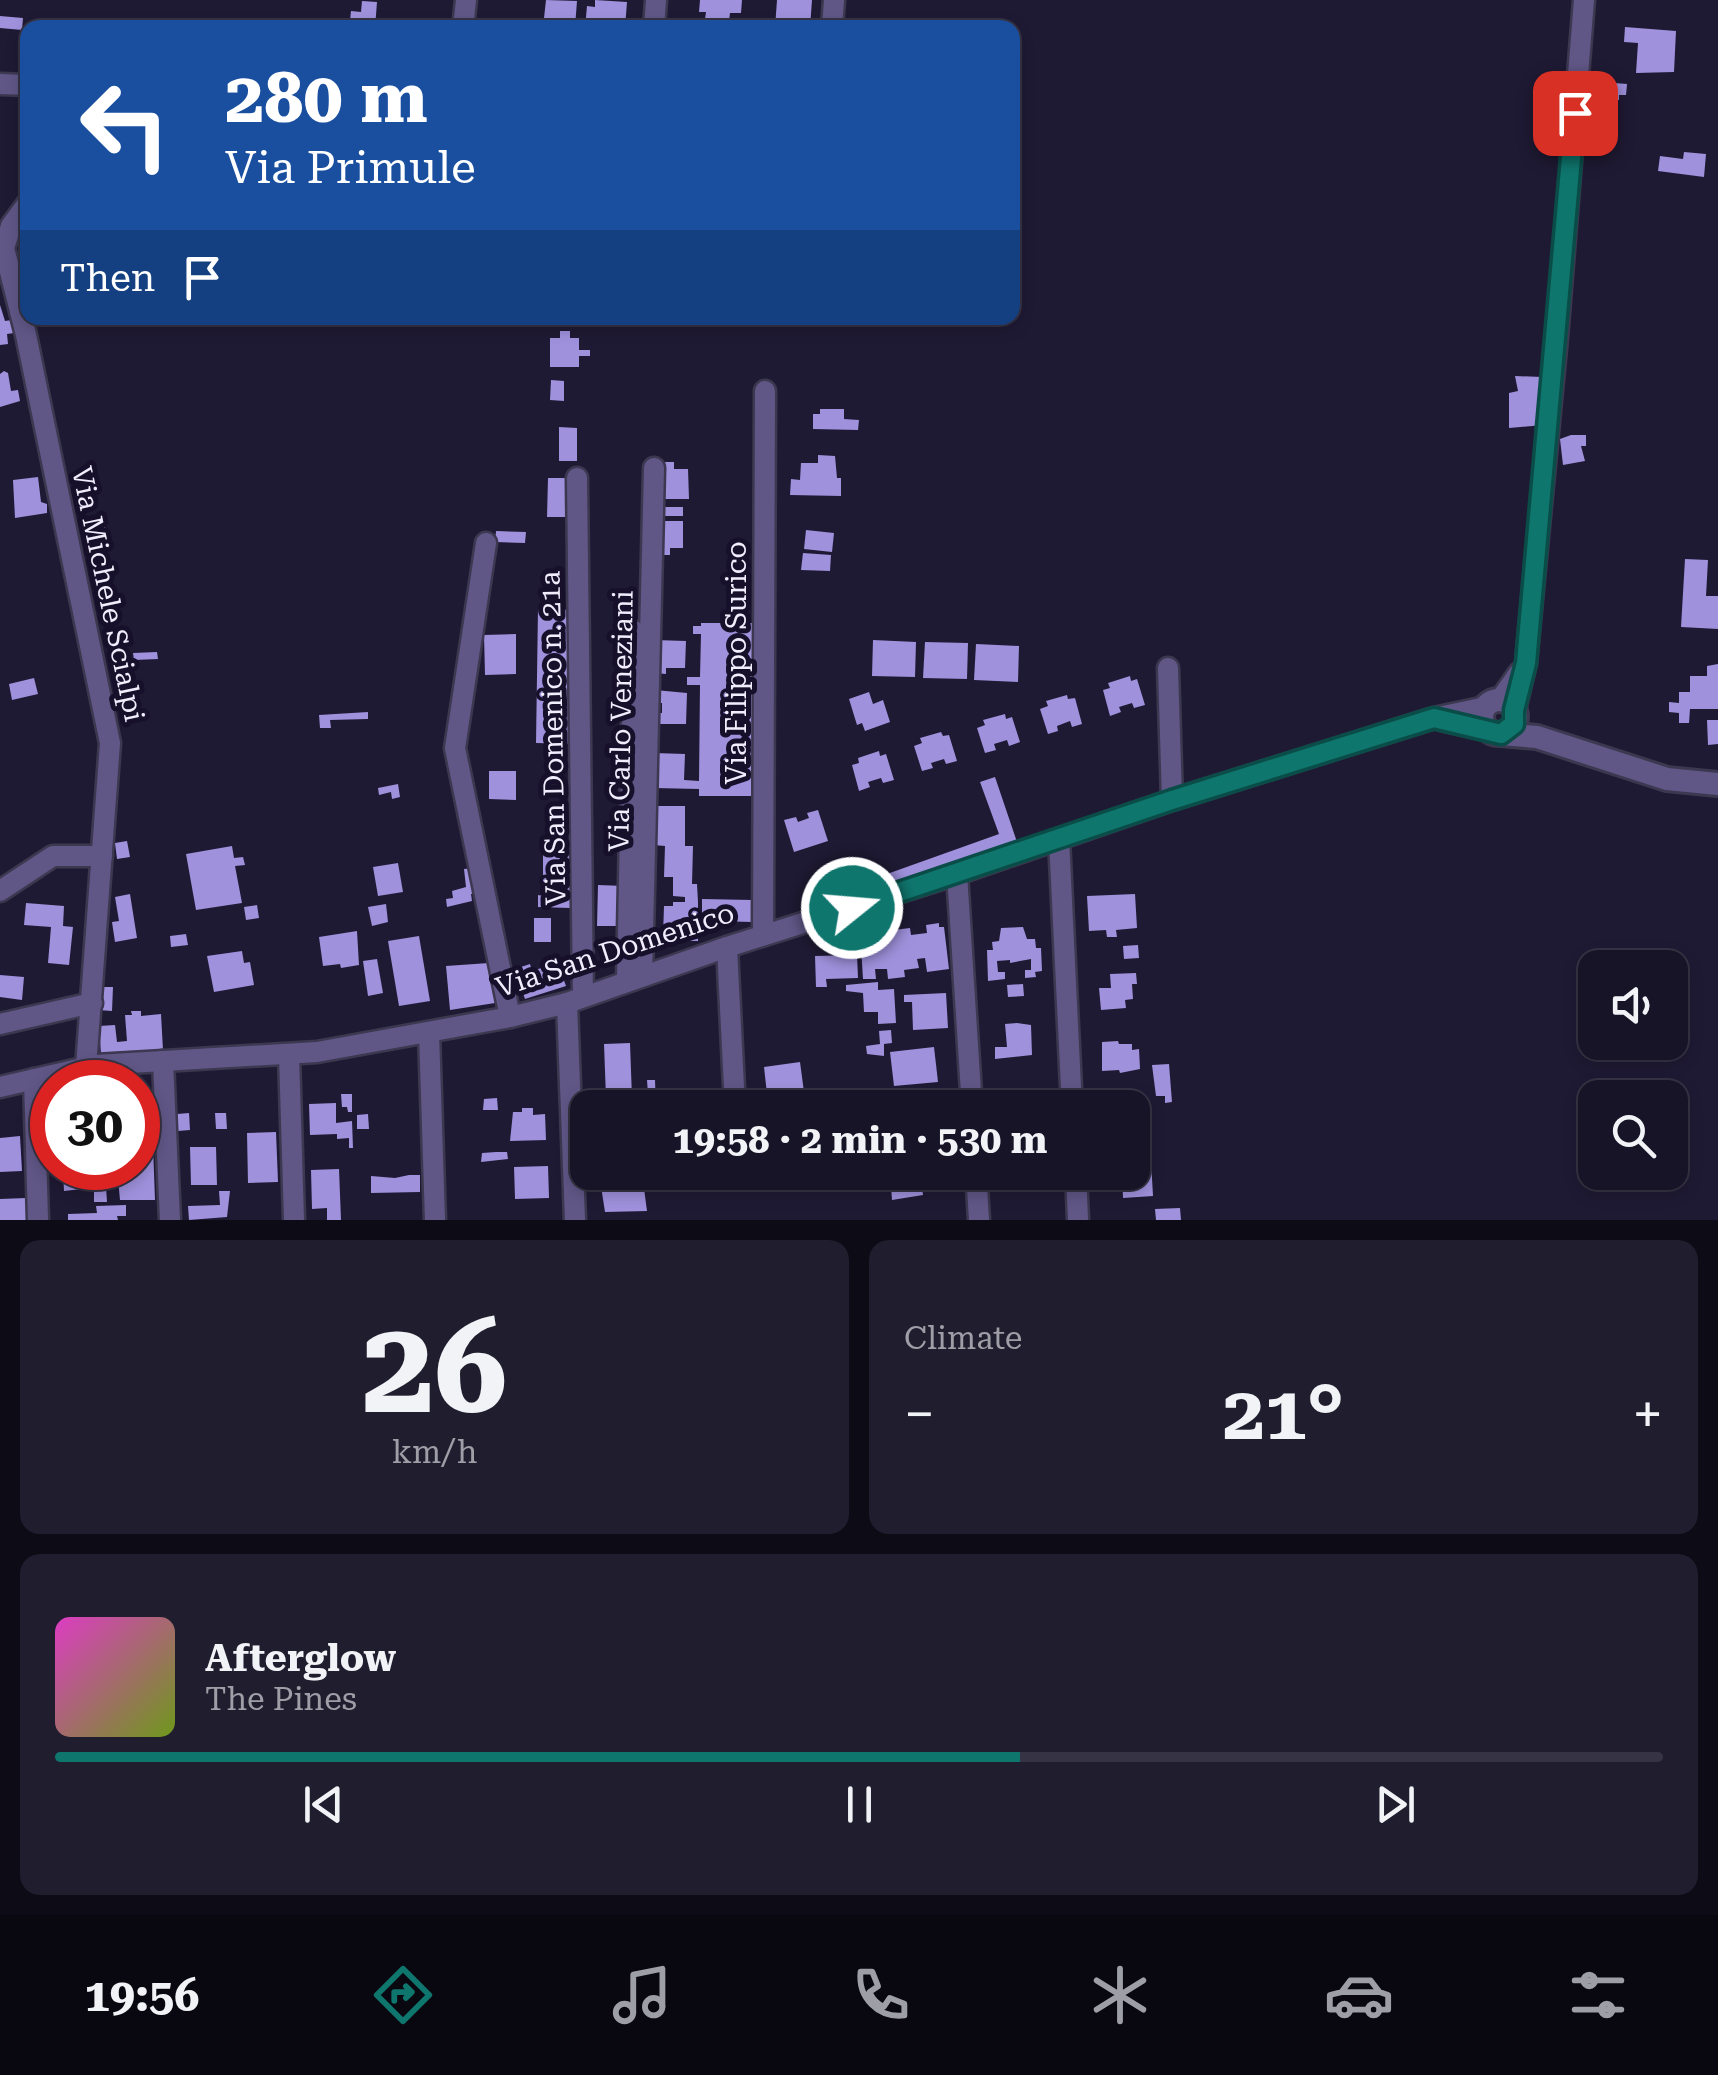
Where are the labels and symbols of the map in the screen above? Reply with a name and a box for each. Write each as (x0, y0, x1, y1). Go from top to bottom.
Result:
pin (1533, 71, 1618, 156)
street label: Via Michele Scialpi (65, 463, 151, 725)
street label: Via Filippo Surico (720, 541, 753, 785)
street label: Via San Domenico n. 21a (534, 571, 572, 905)
street label: Via Carlo Veneziani (602, 590, 640, 852)
position arrow (800, 856, 904, 960)
street label: Via San Domenico (492, 896, 738, 1004)
speed limit sign: 30 (30, 1060, 160, 1190)

